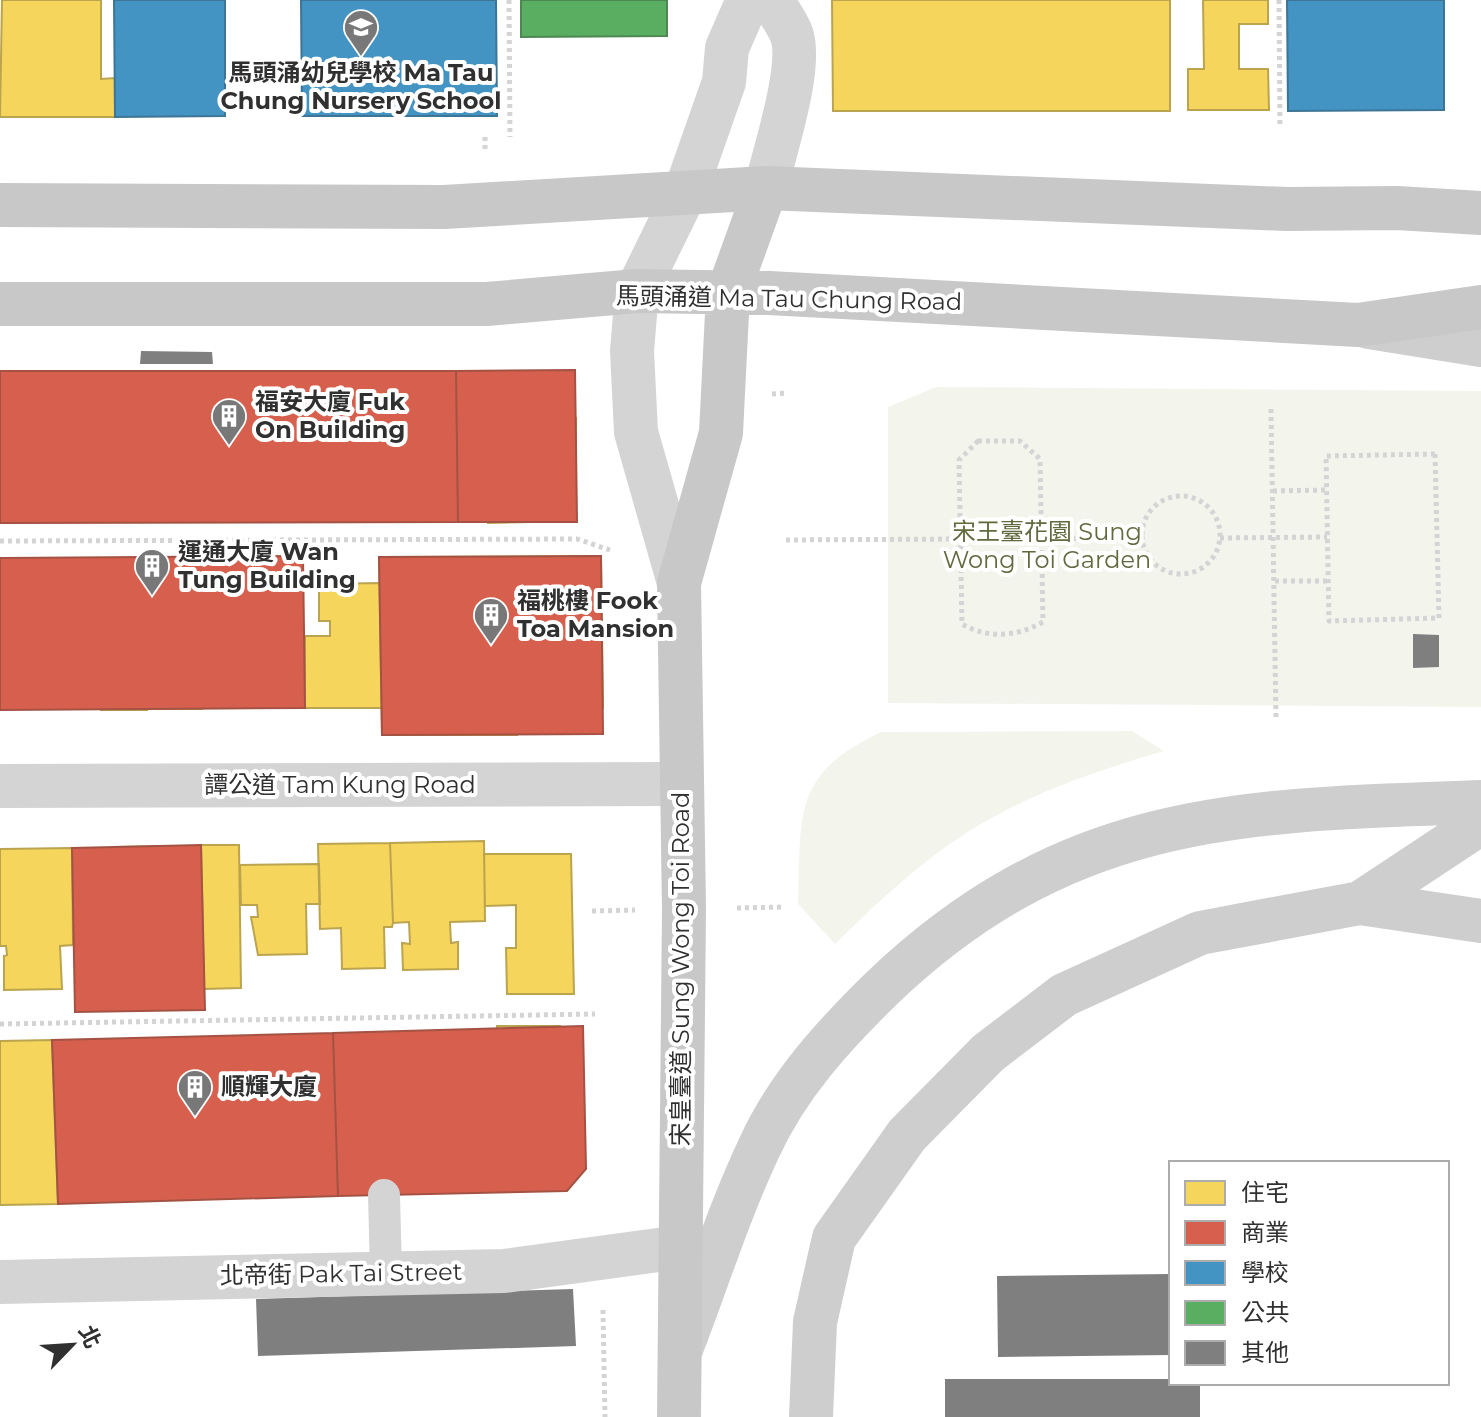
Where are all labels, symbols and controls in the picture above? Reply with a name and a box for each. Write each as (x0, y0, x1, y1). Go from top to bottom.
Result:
school or university icon: 馬頭涌幼兒學校 Ma Tau Chung Nursery School (342, 8, 380, 58)
place label: 馬頭涌幼兒學校 Ma Tau Chung Nursery School (220, 58, 502, 115)
street label: 馬頭涌道 Ma Tau Chung Road (616, 281, 962, 316)
place label: 福安大廈 Fuk On Building (255, 387, 405, 444)
building icon: 福安大廈 Fuk On Building (210, 397, 248, 447)
park label: 宋王臺花園 Sung Wong Toi Garden (943, 517, 1151, 574)
place label: 運通大廈 Wan Tung Building (178, 537, 356, 594)
building icon: 運通大廈 Wan Tung Building (133, 547, 171, 597)
place label: 福桃樓 Fook Toa Mansion (517, 586, 674, 643)
building icon: 福桃樓 Fook Toa Mansion (472, 596, 510, 646)
street label: 譚公道 Tam Kung Road (204, 770, 476, 799)
street label: 宋皇臺道 Sung Wong Toi Road (666, 792, 695, 1146)
building icon: 順輝大廈 (176, 1068, 214, 1118)
place label: 順輝大廈 (221, 1072, 317, 1101)
legend (1169, 1161, 1449, 1385)
text: 住宅 (1241, 1178, 1289, 1207)
text: 商業 (1241, 1218, 1289, 1247)
street label: 北帝街 Pak Tai Street (219, 1257, 463, 1290)
text: 學校 (1241, 1258, 1289, 1287)
text: 公共 (1241, 1298, 1289, 1327)
north arrow (32, 1305, 112, 1385)
text: 北 (73, 1321, 107, 1352)
text: 其他 (1241, 1338, 1289, 1367)

